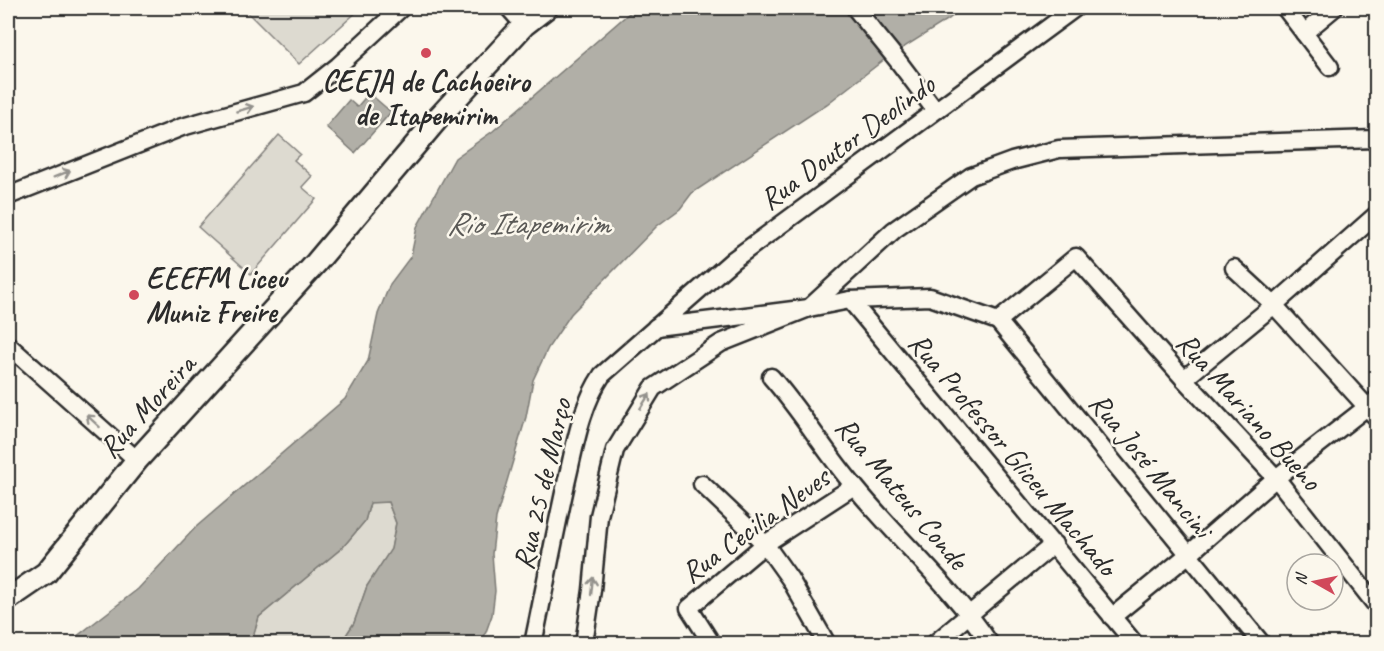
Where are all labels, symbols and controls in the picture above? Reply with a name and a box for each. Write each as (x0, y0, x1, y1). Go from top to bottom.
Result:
marker: CEEJA de Cachoeiro de Itapemirim (419, 46, 433, 60)
place label: CEEJA de Cachoeiro de Itapemirim (322, 62, 532, 134)
street label: Rua Doutor Deolindo (752, 65, 943, 218)
one-way arrow (236, 103, 255, 114)
one-way arrow (52, 168, 71, 179)
water label: Rio Itapemirim (447, 203, 613, 244)
place label: EEEFM Liceu Muniz Freire (146, 259, 289, 331)
marker: EEEFM Liceu Muniz Freire (127, 288, 141, 302)
street label: Rua Mariano Bueno (1168, 324, 1331, 499)
street label: Rua Professor Gliceu Machado (900, 325, 1128, 586)
street label: Rua Moreira (90, 344, 205, 466)
street label: Rua José Mancini (1081, 385, 1223, 548)
street label: Rua 25 de Março (504, 393, 580, 573)
one-way arrow (638, 393, 651, 410)
street label: Rua Mateus Conde (827, 409, 978, 579)
one-way arrow (86, 414, 101, 428)
street label: Rua Cecilia Neves (673, 457, 839, 592)
north arrow (1285, 552, 1345, 612)
text: N (1291, 570, 1312, 586)
one-way arrow (587, 576, 598, 596)

